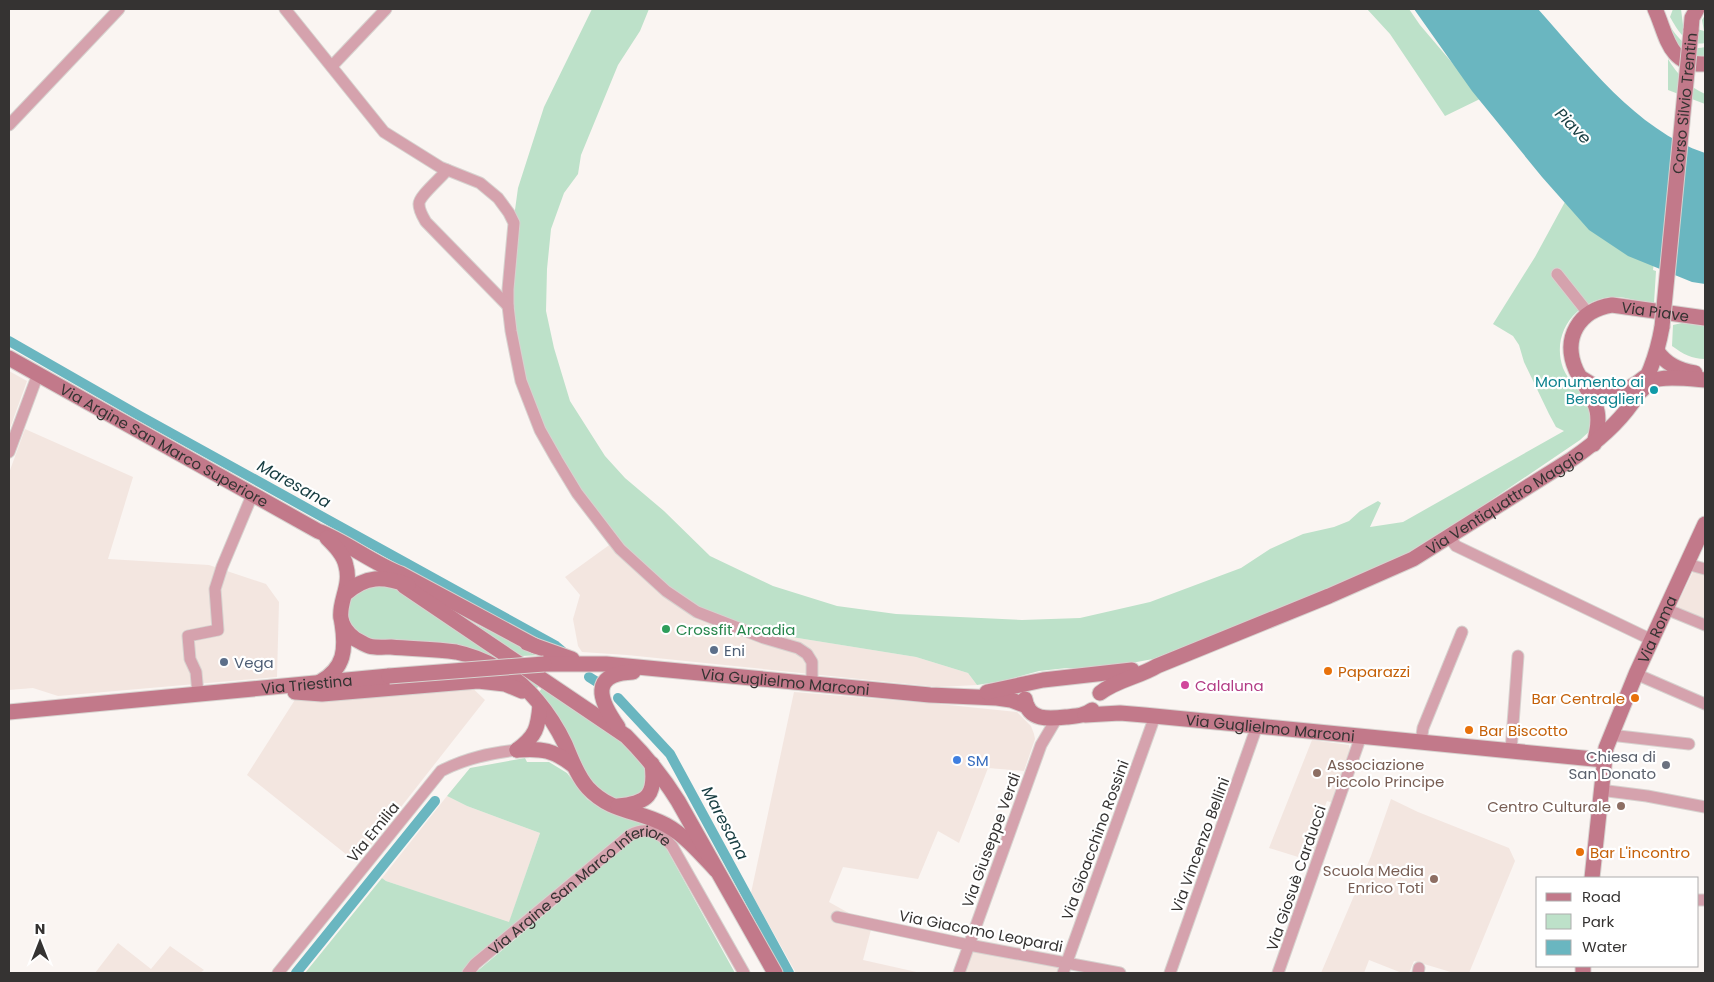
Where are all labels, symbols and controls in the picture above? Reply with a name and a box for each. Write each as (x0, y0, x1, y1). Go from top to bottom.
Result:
street label: Corso Silvio Trentin (1667, 32, 1701, 175)
water label: Piave (1550, 103, 1596, 149)
street label: Via Piave (1620, 296, 1691, 326)
place label: Monumento ai Bersaglieri (1535, 371, 1644, 409)
street label: Via Argine San Marco Superiore (56, 378, 273, 512)
marker: Monumento ai Bersaglieri (1648, 384, 1660, 396)
street label: Via Ventiquattro Maggio (1422, 443, 1588, 559)
water label: Maresana (253, 454, 335, 514)
street label: Via Roma (1632, 592, 1681, 666)
place label: Crossfit Arcadia (676, 619, 795, 640)
marker: Crossfit Arcadia (660, 623, 672, 635)
place label: Eni (724, 640, 745, 661)
marker: Eni (708, 644, 720, 656)
place label: Vega (234, 652, 274, 673)
marker: Vega (218, 656, 230, 668)
place label: Paparazzi (1338, 661, 1410, 682)
street label: Via Guglielmo Marconi (700, 663, 871, 700)
marker: Paparazzi (1322, 665, 1334, 677)
street label: Via Triestina (260, 669, 353, 699)
place label: Calaluna (1195, 675, 1264, 696)
marker: Calaluna (1179, 679, 1191, 691)
place label: Bar Centrale (1531, 688, 1625, 709)
marker: Bar Centrale (1629, 692, 1641, 704)
street label: Via Guglielmo Marconi (1185, 709, 1356, 746)
place label: Bar Biscotto (1479, 720, 1568, 741)
marker: Bar Biscotto (1463, 724, 1475, 736)
place label: Chiesa di San Donato (1568, 746, 1656, 784)
place label: SM (967, 750, 989, 771)
marker: SM (951, 754, 963, 766)
place label: Associazione Piccolo Principe (1327, 754, 1444, 792)
street label: Via Gioacchino Rossini (1056, 757, 1134, 923)
marker: Chiesa di San Donato (1660, 759, 1672, 771)
marker: Associazione Piccolo Principe (1311, 767, 1323, 779)
street label: Via Giuseppe Verdi (957, 769, 1025, 911)
street label: Via Vincenzo Bellini (1166, 774, 1234, 916)
water label: Maresana (696, 782, 754, 864)
place label: Centro Culturale (1487, 796, 1611, 817)
street label: Via Emilia (342, 797, 404, 867)
marker: Centro Culturale (1615, 800, 1627, 812)
street label: Via Giosuè Carducci (1261, 802, 1331, 954)
street label: Via Argine San Marco Inferiore (483, 820, 677, 960)
place label: Bar L'incontro (1590, 842, 1690, 863)
marker: Bar L'incontro (1574, 846, 1586, 858)
place label: Scuola Media Enrico Toti (1323, 860, 1424, 898)
marker: Scuola Media Enrico Toti (1428, 873, 1440, 885)
legend (1536, 877, 1699, 967)
text: Road (1582, 886, 1621, 907)
street label: Via Giacomo Leopardi (897, 905, 1065, 957)
text: Park (1582, 911, 1614, 932)
north arrow (15, 917, 65, 967)
text: N (35, 919, 45, 939)
text: Water (1582, 936, 1628, 957)

